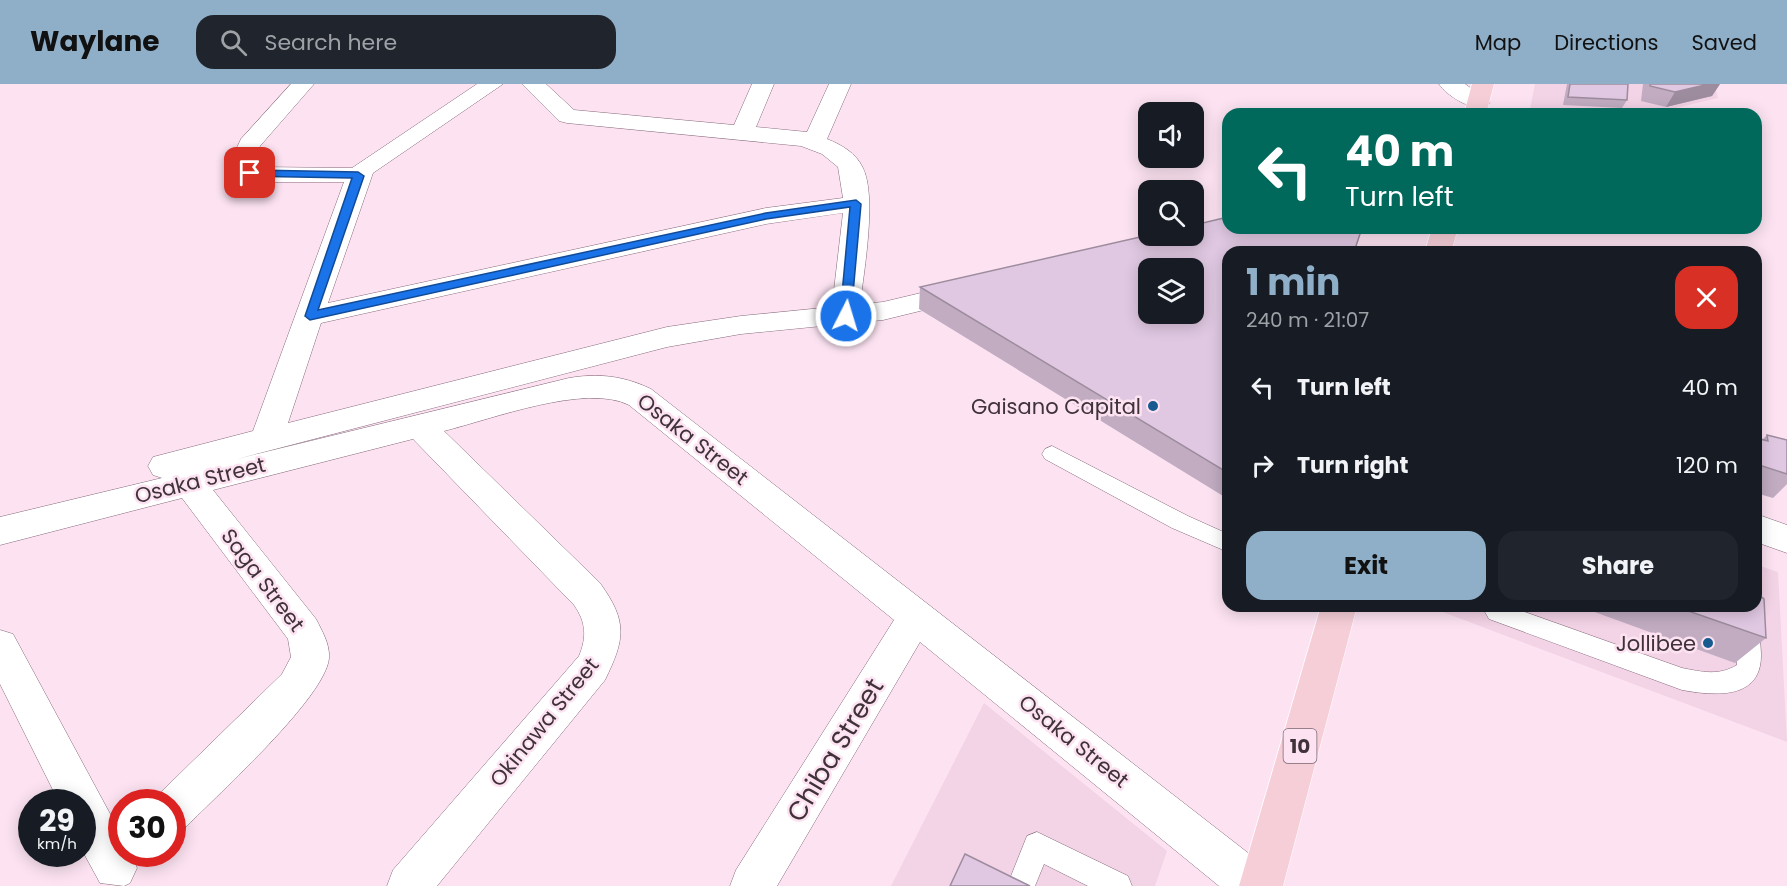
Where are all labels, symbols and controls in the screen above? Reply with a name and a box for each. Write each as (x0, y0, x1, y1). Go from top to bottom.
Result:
search box (196, 15, 616, 69)
text: Waylane (30, 22, 160, 61)
icon: search (217, 26, 250, 59)
text: Search here (265, 27, 397, 58)
text: Map (1475, 28, 1521, 57)
text: Directions (1554, 28, 1658, 57)
text: Saved (1691, 28, 1757, 57)
map controls (1138, 102, 1204, 324)
button: sound (1138, 102, 1204, 168)
text: 40 m (1345, 122, 1454, 181)
icon: left (1246, 132, 1324, 210)
pin (224, 147, 275, 198)
icon: arrive (233, 156, 266, 189)
text: Turn left (1345, 178, 1454, 215)
button: search (1138, 180, 1204, 246)
text: 1 min (1246, 257, 1340, 308)
button: layers (1138, 258, 1204, 324)
button: close (1675, 266, 1738, 329)
position arrow (814, 284, 878, 348)
text: 240 m · 21:07 (1246, 306, 1369, 334)
icon: left (1246, 371, 1279, 404)
text: Turn left (1297, 372, 1391, 403)
text: 40 m (1682, 372, 1738, 403)
street label: Osaka Street (631, 386, 755, 492)
place label: Gaisano Capital (971, 392, 1141, 421)
marker: Gaisano Capital (1146, 399, 1160, 413)
icon: right (1246, 449, 1279, 482)
street label: Osaka Street (132, 450, 268, 510)
text: Turn right (1297, 450, 1408, 481)
text: 120 m (1676, 450, 1738, 481)
street label: Saga Street (215, 523, 311, 637)
button: Exit (1246, 531, 1486, 600)
button: Share (1498, 531, 1738, 600)
place label: Jollibee (1616, 629, 1696, 658)
marker: Jollibee (1701, 636, 1715, 650)
street label: Okinawa Street (483, 651, 605, 793)
street label: Chiba Street (778, 672, 892, 828)
street label: Osaka Street (1013, 688, 1135, 794)
road number: 10 (1284, 729, 1316, 763)
speed limit sign: 30 (108, 789, 186, 867)
text: 29 (39, 799, 75, 842)
text: km/h (37, 833, 77, 854)

